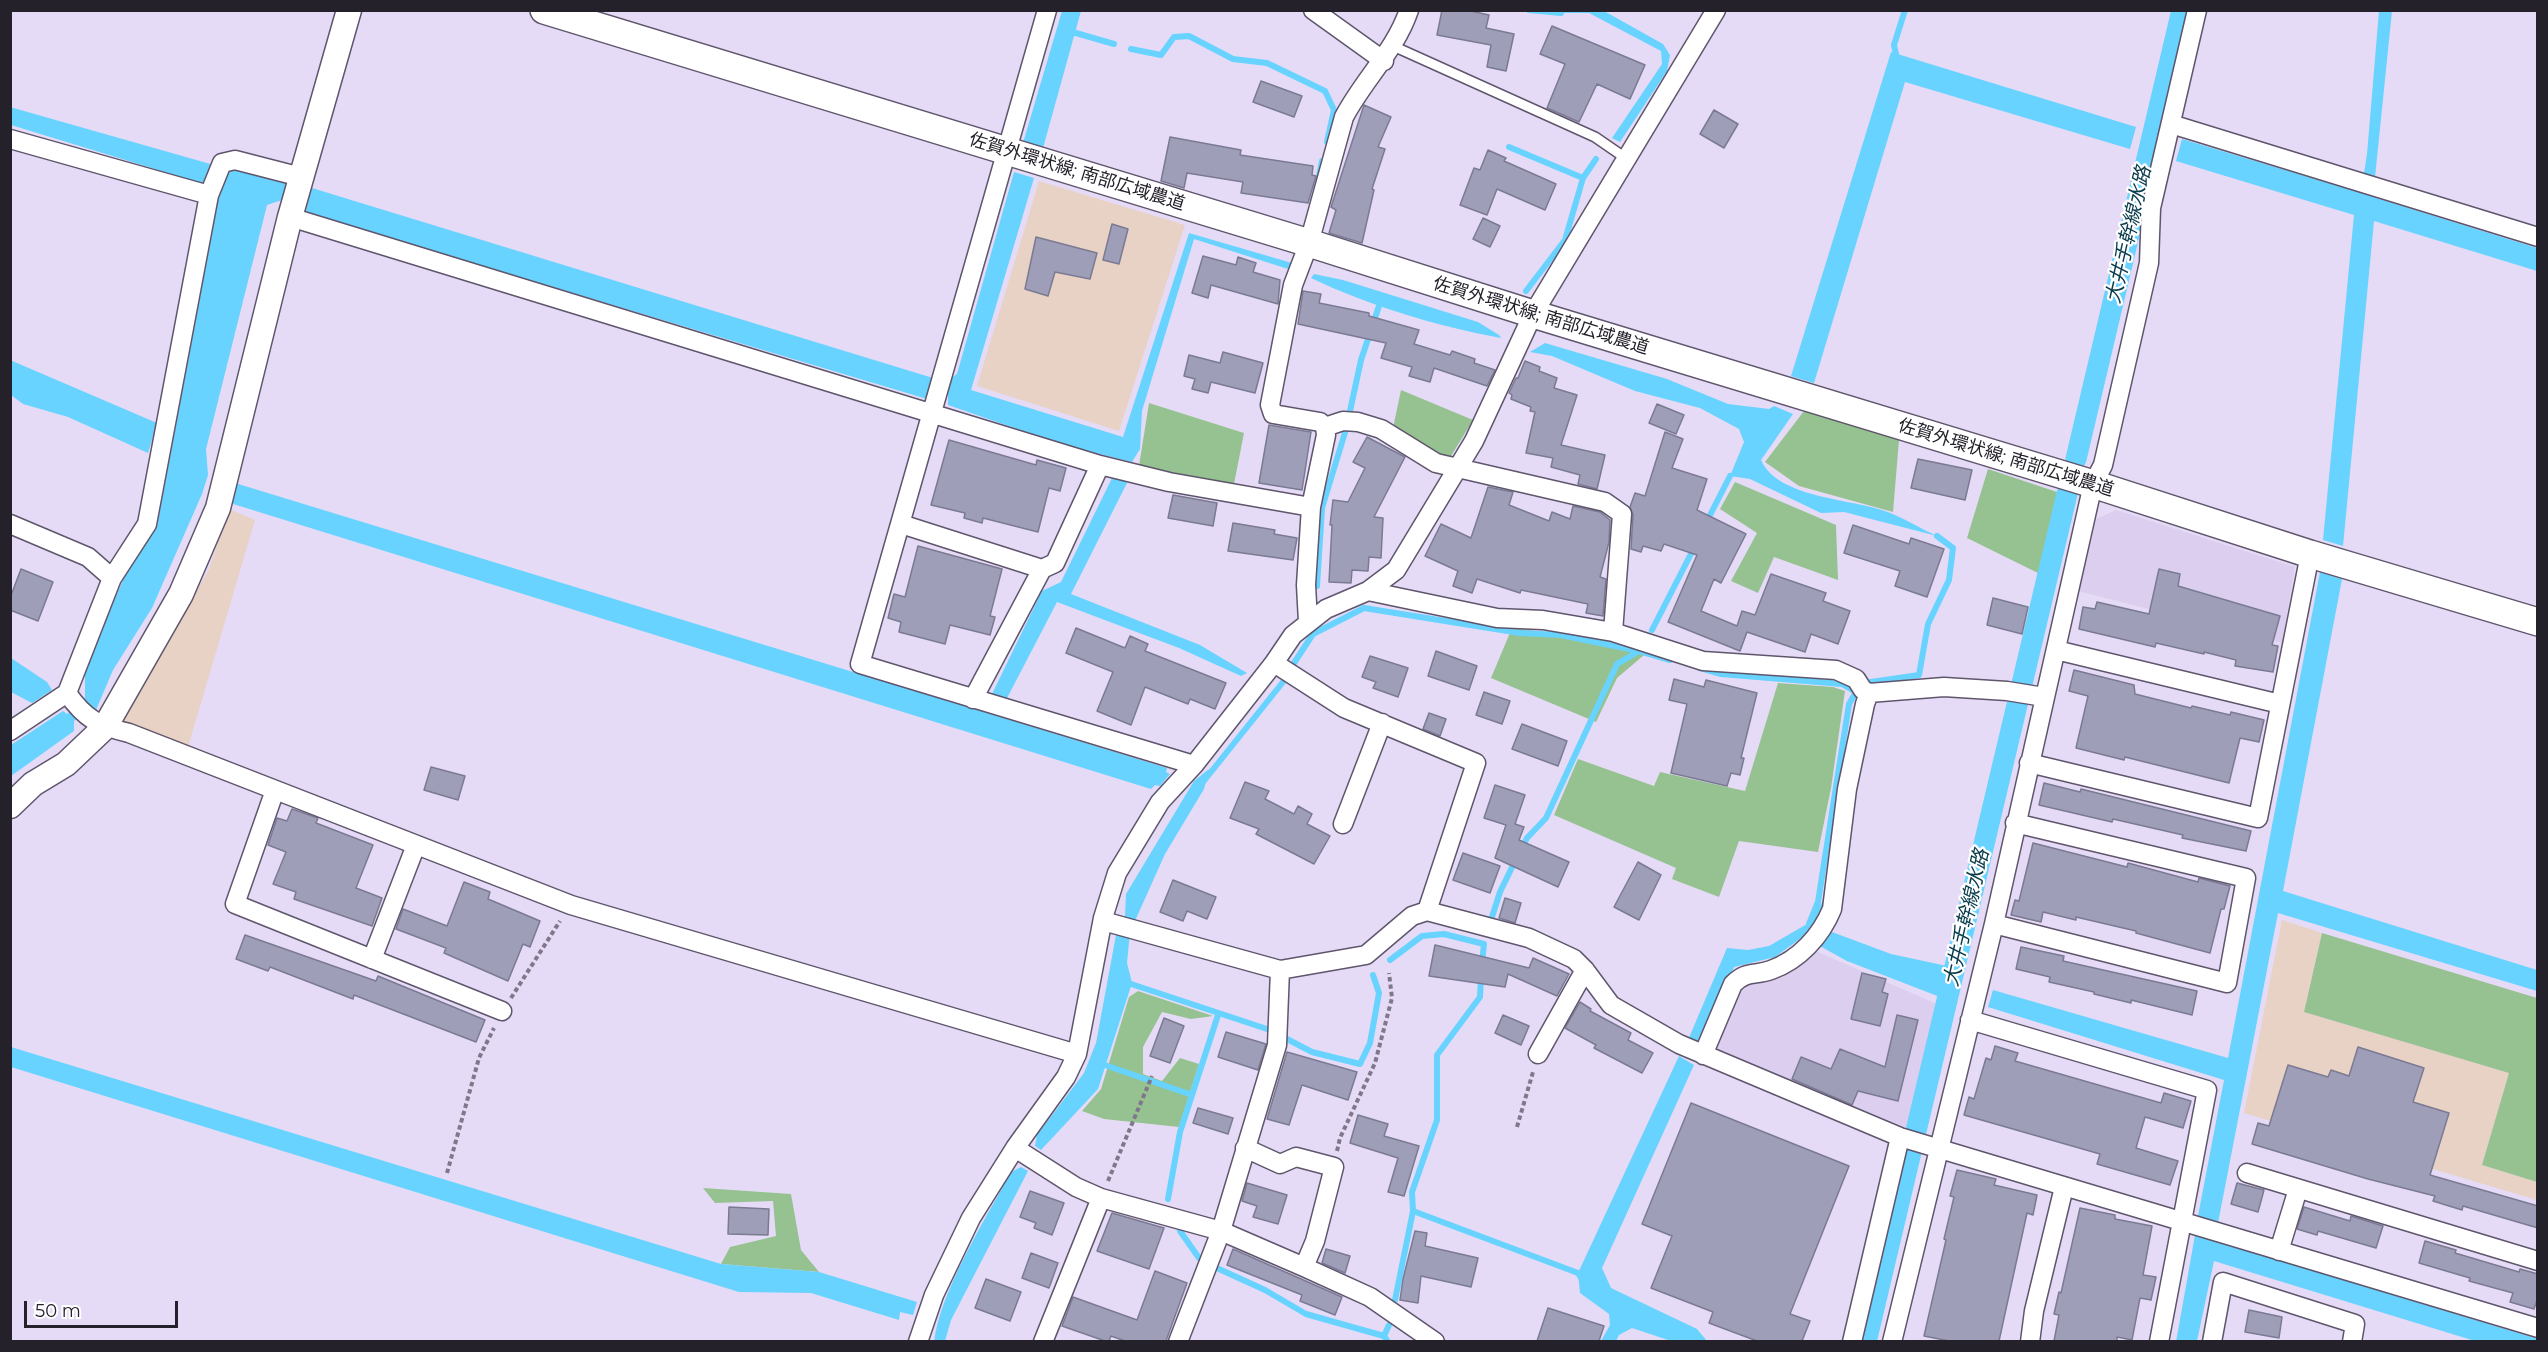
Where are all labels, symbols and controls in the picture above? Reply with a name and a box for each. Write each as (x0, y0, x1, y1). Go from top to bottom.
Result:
street label: 佐賀外環状線; 南部広域農道 (966, 129, 1188, 215)
water label: 大井手幹線水路 (2102, 164, 2156, 306)
street label: 佐賀外環状線; 南部広域農道 (1430, 273, 1652, 359)
street label: 佐賀外環状線; 南部広域農道 (1895, 415, 2117, 501)
water label: 大井手幹線水路 (1940, 847, 1994, 989)
scale bar (27, 1289, 182, 1327)
text: 50 m (35, 1300, 81, 1322)

